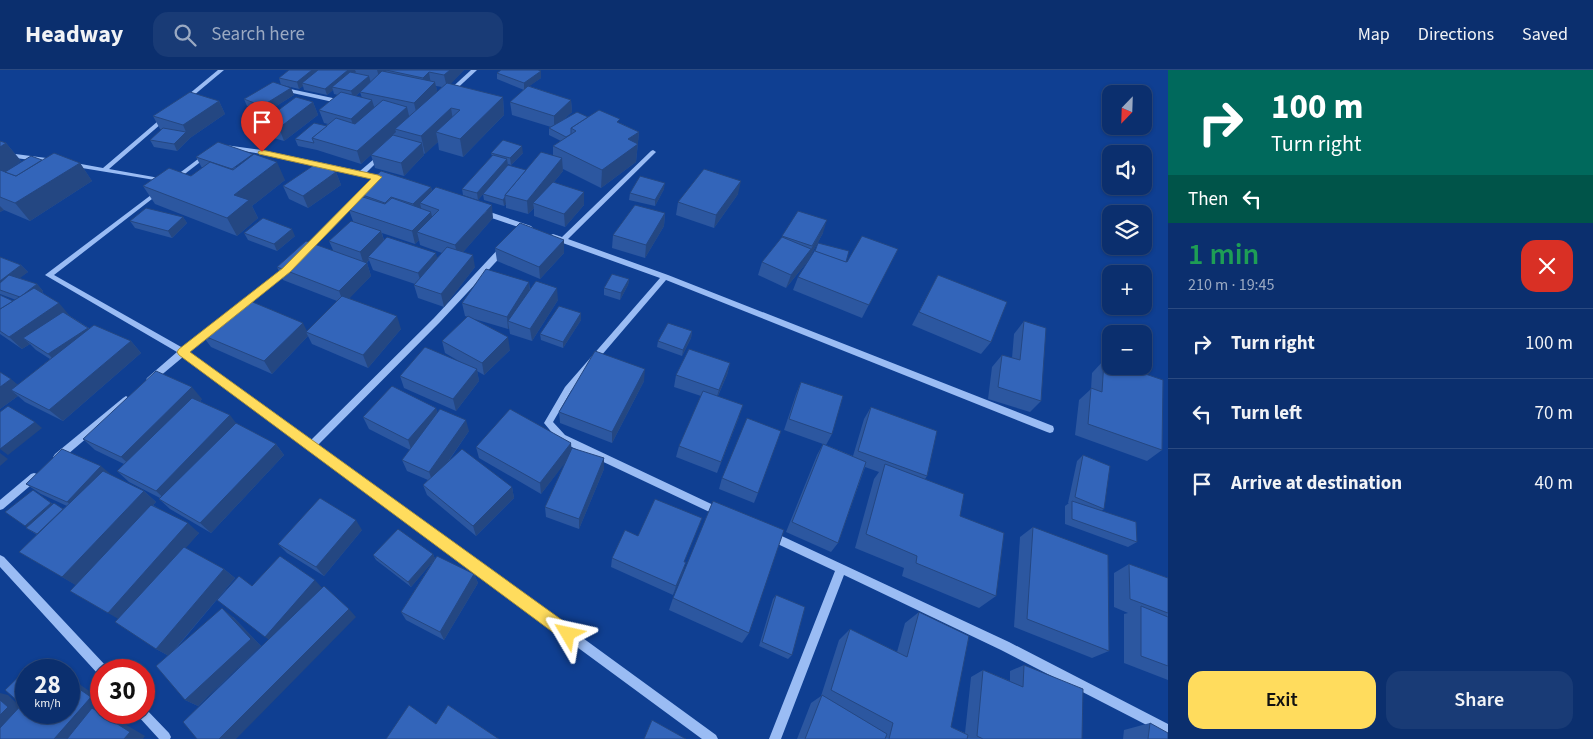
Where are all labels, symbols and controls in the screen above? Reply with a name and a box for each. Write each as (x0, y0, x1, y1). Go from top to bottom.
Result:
search box (153, 12, 503, 57)
text: Headway (25, 17, 123, 52)
icon: search (171, 21, 199, 49)
text: Search here (211, 21, 305, 48)
text: Map (1358, 22, 1390, 47)
text: Directions (1418, 22, 1494, 47)
text: Saved (1522, 22, 1568, 47)
text: 100 m (1271, 82, 1363, 132)
north arrow (1102, 85, 1152, 135)
map controls (1102, 85, 1152, 375)
icon: right (1188, 90, 1253, 155)
pin (241, 101, 283, 152)
icon: arrive (248, 108, 276, 136)
text: Turn right (1271, 128, 1361, 160)
button: sound (1102, 145, 1152, 195)
icon: left (1238, 185, 1266, 213)
text: Then (1188, 186, 1228, 213)
button: layers (1102, 205, 1152, 255)
text: 1 min (1188, 233, 1259, 276)
button: close (1521, 240, 1573, 292)
button: + (1102, 265, 1152, 315)
text: 210 m · 19:45 (1188, 274, 1275, 296)
button: − (1102, 325, 1152, 375)
icon: right (1188, 330, 1216, 358)
text: Turn right (1231, 330, 1315, 357)
text: 100 m (1525, 330, 1573, 357)
icon: left (1188, 400, 1216, 428)
text: Turn left (1231, 400, 1302, 427)
text: 70 m (1535, 400, 1573, 427)
icon: arrive (1188, 470, 1216, 498)
text: Arrive at destination (1231, 470, 1402, 497)
text: 40 m (1535, 470, 1573, 497)
position arrow (541, 607, 593, 659)
speed limit sign: 30 (90, 659, 155, 724)
text: 28 (34, 667, 61, 703)
button: Exit (1188, 671, 1376, 729)
button: Share (1386, 671, 1573, 729)
text: km/h (34, 695, 61, 712)

